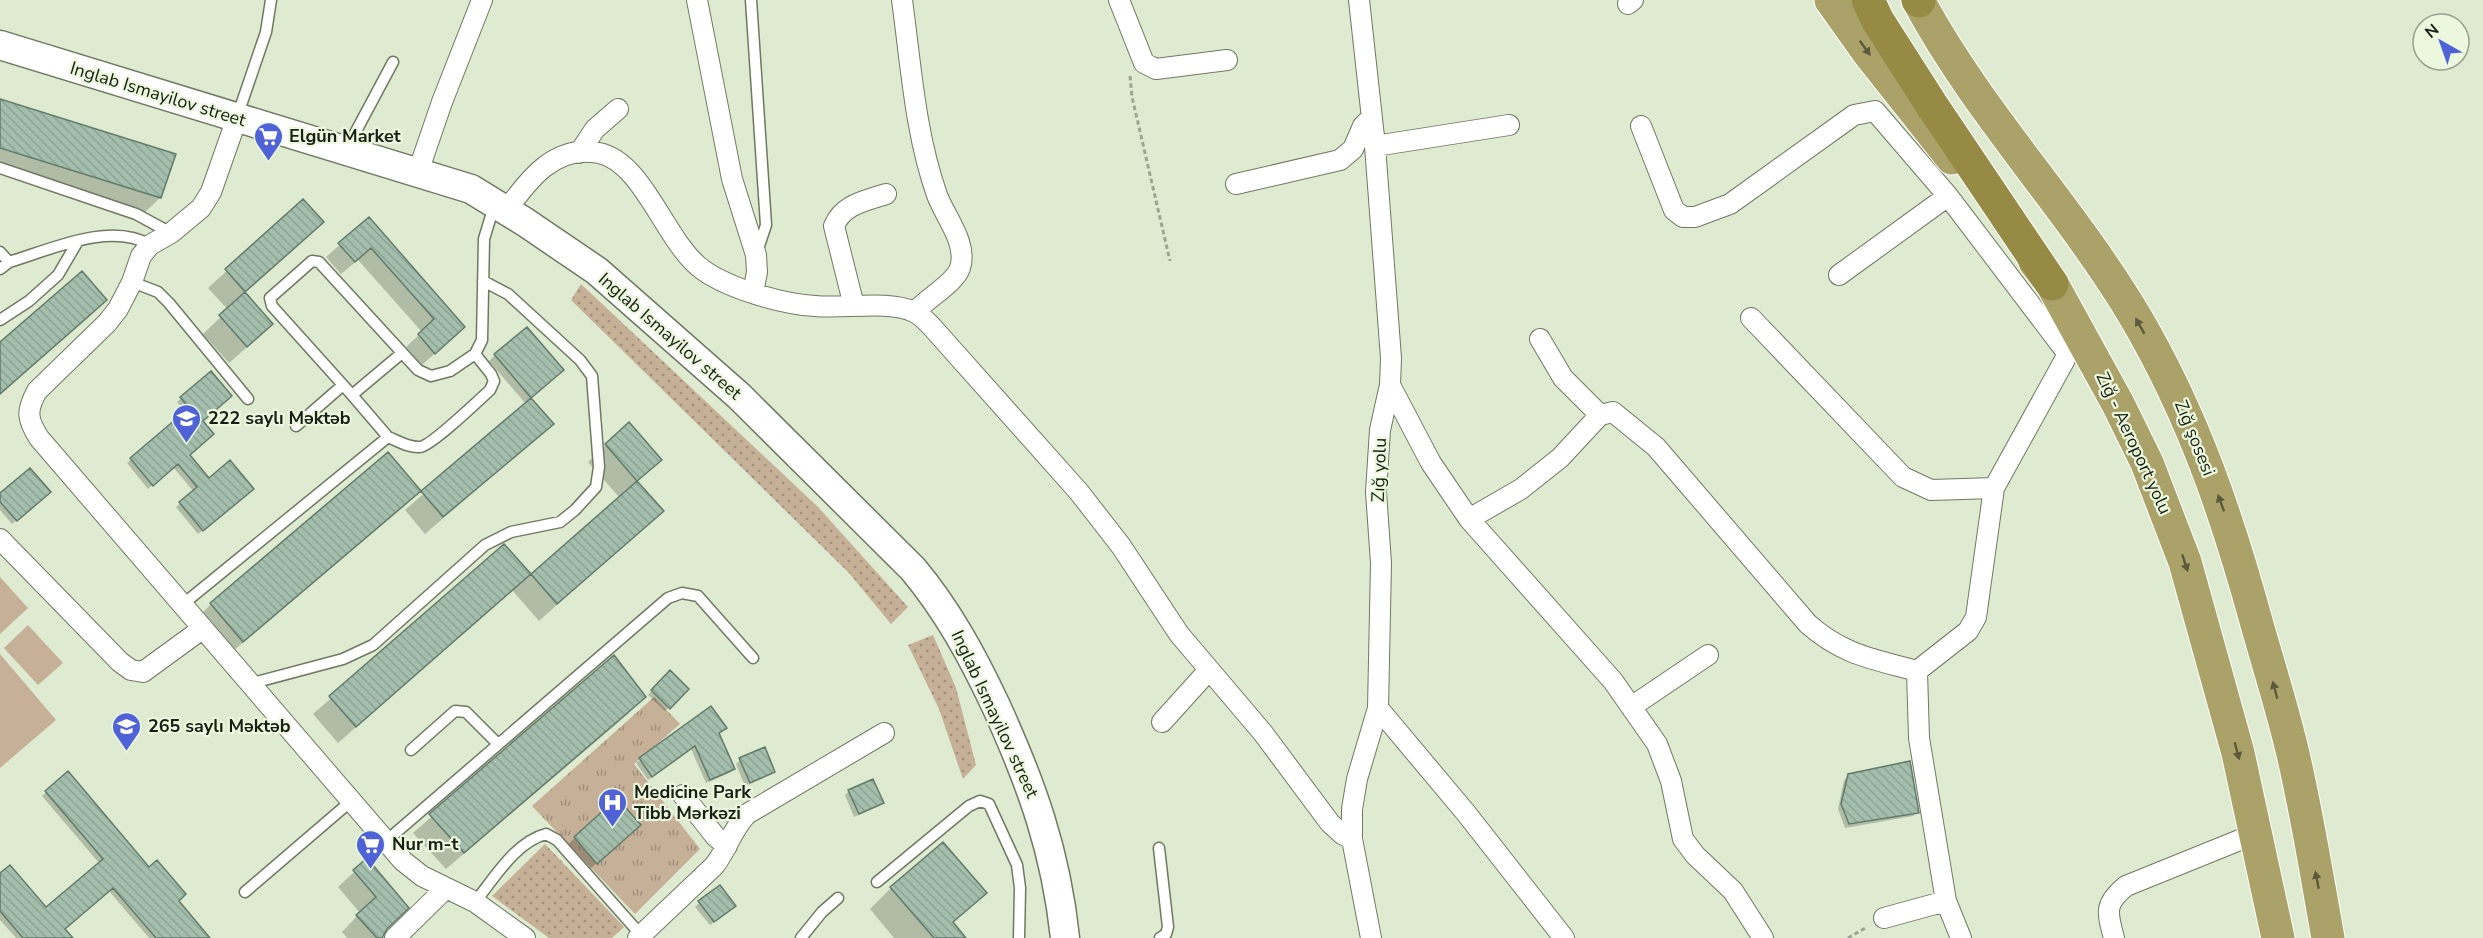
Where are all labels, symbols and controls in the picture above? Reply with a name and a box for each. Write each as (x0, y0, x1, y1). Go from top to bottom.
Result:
north arrow (2411, 12, 2471, 72)
text: N (2420, 19, 2444, 44)
one-way arrow (1858, 40, 1871, 56)
street label: Inglab Ismayilov street (67, 56, 249, 132)
supermarket icon: Elgün Market (252, 120, 284, 162)
place label: Elgün Market (289, 124, 401, 148)
street label: Inglab Ismayilov street (593, 267, 747, 405)
one-way arrow (2135, 317, 2145, 334)
street label: Zığ - Aeroport yolu (2091, 368, 2177, 518)
street label: Zığ şosesi (2169, 397, 2221, 479)
school or university icon: 222 saylı Məktəb (171, 402, 203, 444)
place label: 222 saylı Məktəb (208, 406, 351, 430)
street label: Zığ yolu (1366, 437, 1392, 503)
one-way arrow (2215, 494, 2225, 512)
one-way arrow (2181, 554, 2191, 572)
street label: Inglab Ismayilov street (946, 626, 1045, 802)
one-way arrow (2270, 681, 2280, 699)
school or university icon: 265 saylı Məktəb (111, 710, 143, 752)
place label: 265 saylı Məktəb (148, 714, 291, 738)
one-way arrow (2233, 742, 2243, 760)
place label: Medicine Park Tibb Mərkəzi (634, 780, 751, 825)
hospital icon: Medicine Park Tibb Mərkəzi (597, 786, 629, 828)
supermarket icon: Nur m-t (355, 828, 387, 870)
place label: Nur m-t (392, 832, 458, 856)
one-way arrow (2313, 871, 2322, 890)

